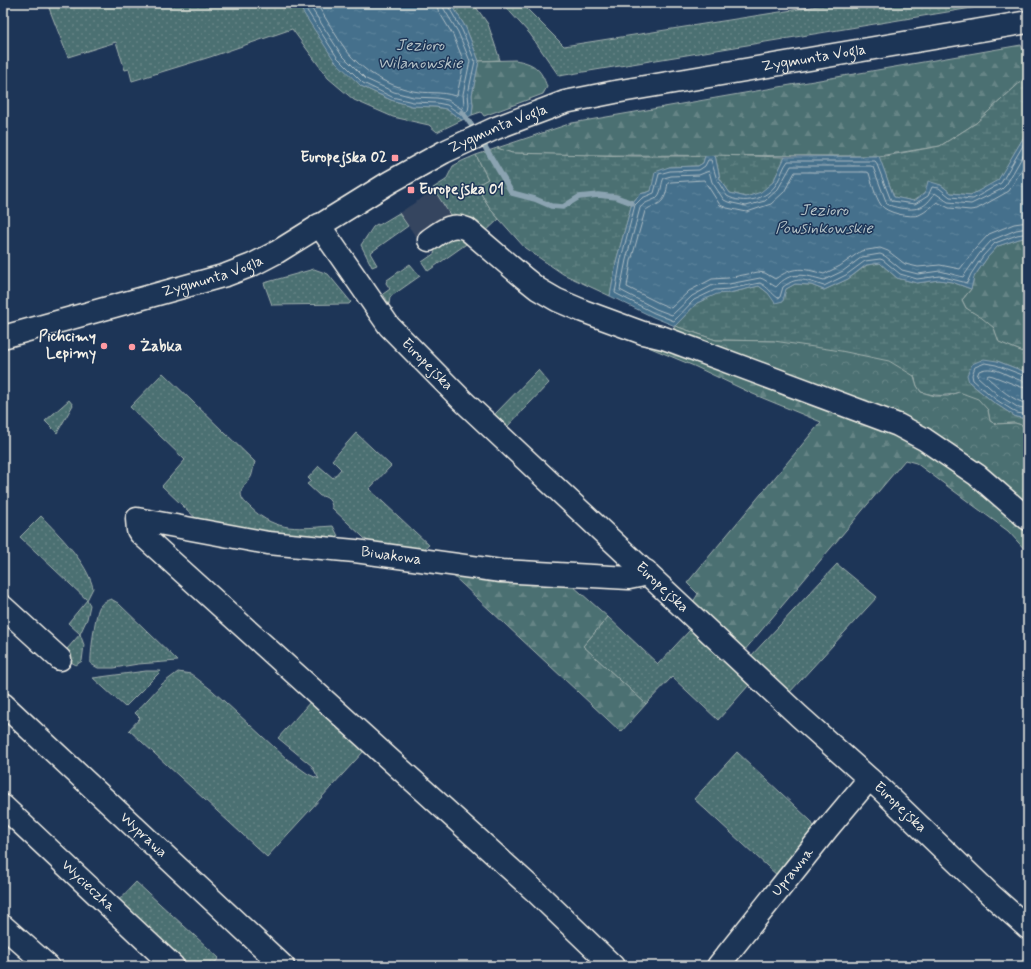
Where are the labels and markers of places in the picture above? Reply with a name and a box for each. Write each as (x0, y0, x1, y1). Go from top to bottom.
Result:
place label: Europejska 02 (301, 148, 387, 168)
marker: Europejska 02 (390, 153, 400, 163)
place label: Europejska 01 (419, 180, 504, 200)
marker: Europejska 01 (406, 185, 416, 195)
place label: Pichcimy Lepimy (39, 327, 96, 364)
place label: Żabka (140, 337, 182, 357)
marker: Pichcimy Lepimy (99, 341, 109, 351)
marker: Żabka (127, 342, 137, 352)

